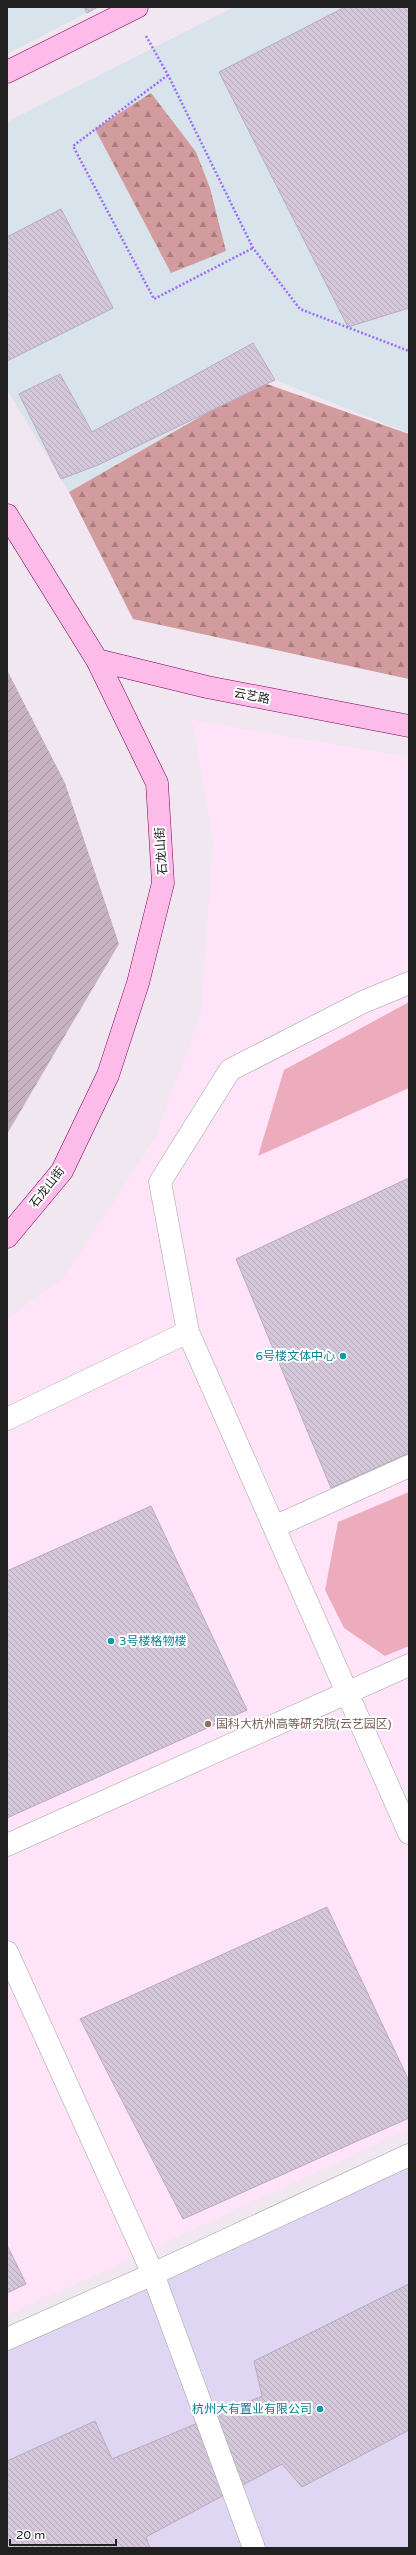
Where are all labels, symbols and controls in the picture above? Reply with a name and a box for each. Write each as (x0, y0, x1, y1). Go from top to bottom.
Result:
street label: 云艺路 (233, 686, 271, 706)
street label: 石龙山街 (152, 827, 170, 875)
street label: 石龙山街 (27, 1164, 67, 1210)
place label: 6号楼文体中心 (255, 1349, 335, 1363)
marker: 6号楼文体中心 (338, 1351, 348, 1361)
place label: 3号楼格物楼 (119, 1634, 187, 1648)
marker: 3号楼格物楼 (106, 1636, 116, 1646)
place label: 国科大杭州高等研究院(云艺园区) (216, 1717, 392, 1731)
marker: 国科大杭州高等研究院(云艺园区) (203, 1719, 213, 1729)
place label: 杭州大有置业有限公司 (192, 2402, 312, 2416)
marker: 杭州大有置业有限公司 (315, 2404, 325, 2414)
scale bar (10, 2521, 116, 2547)
text: 20 m (16, 2528, 45, 2542)

